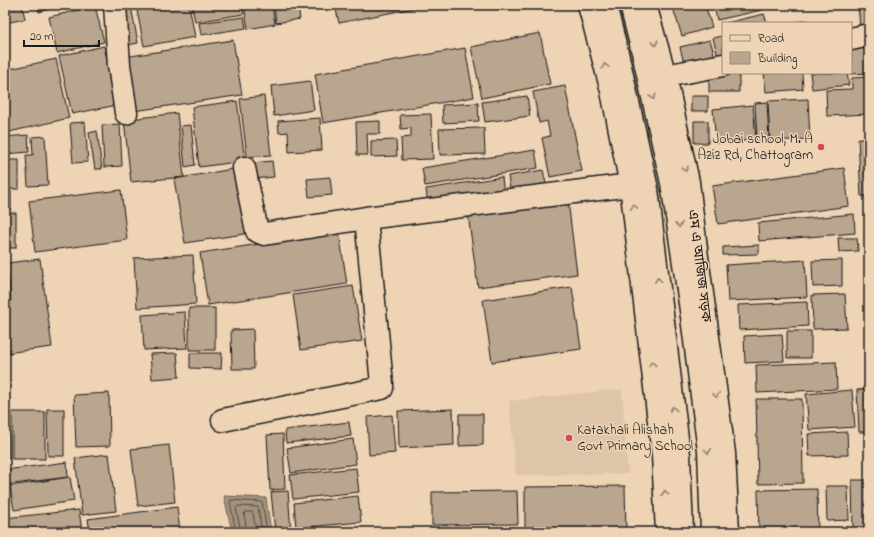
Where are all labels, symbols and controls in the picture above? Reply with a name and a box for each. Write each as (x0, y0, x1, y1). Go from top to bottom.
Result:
scale bar (24, 22, 99, 48)
legend (722, 22, 852, 74)
text: 20 m (30, 28, 53, 46)
text: Road (758, 30, 784, 48)
one-way arrow (651, 39, 659, 46)
text: Building (757, 50, 797, 69)
one-way arrow (601, 63, 610, 70)
one-way arrow (648, 93, 657, 100)
place label: Jobai school, M. A Aziz Rd, Chattogram (697, 129, 813, 167)
marker: Jobai school, M. A Aziz Rd, Chattogram (816, 142, 826, 152)
one-way arrow (681, 166, 689, 172)
one-way arrow (630, 204, 639, 210)
street label: এম এ আজিজ সড়ক (682, 208, 716, 324)
one-way arrow (674, 222, 682, 228)
one-way arrow (654, 277, 663, 283)
one-way arrow (648, 361, 657, 367)
one-way arrow (711, 392, 720, 398)
one-way arrow (669, 406, 678, 412)
place label: Katakhali Alishah Govt Primary School (577, 420, 693, 458)
marker: Katakhali Alishah Govt Primary School (564, 433, 574, 443)
one-way arrow (704, 448, 713, 454)
one-way arrow (661, 490, 669, 496)

